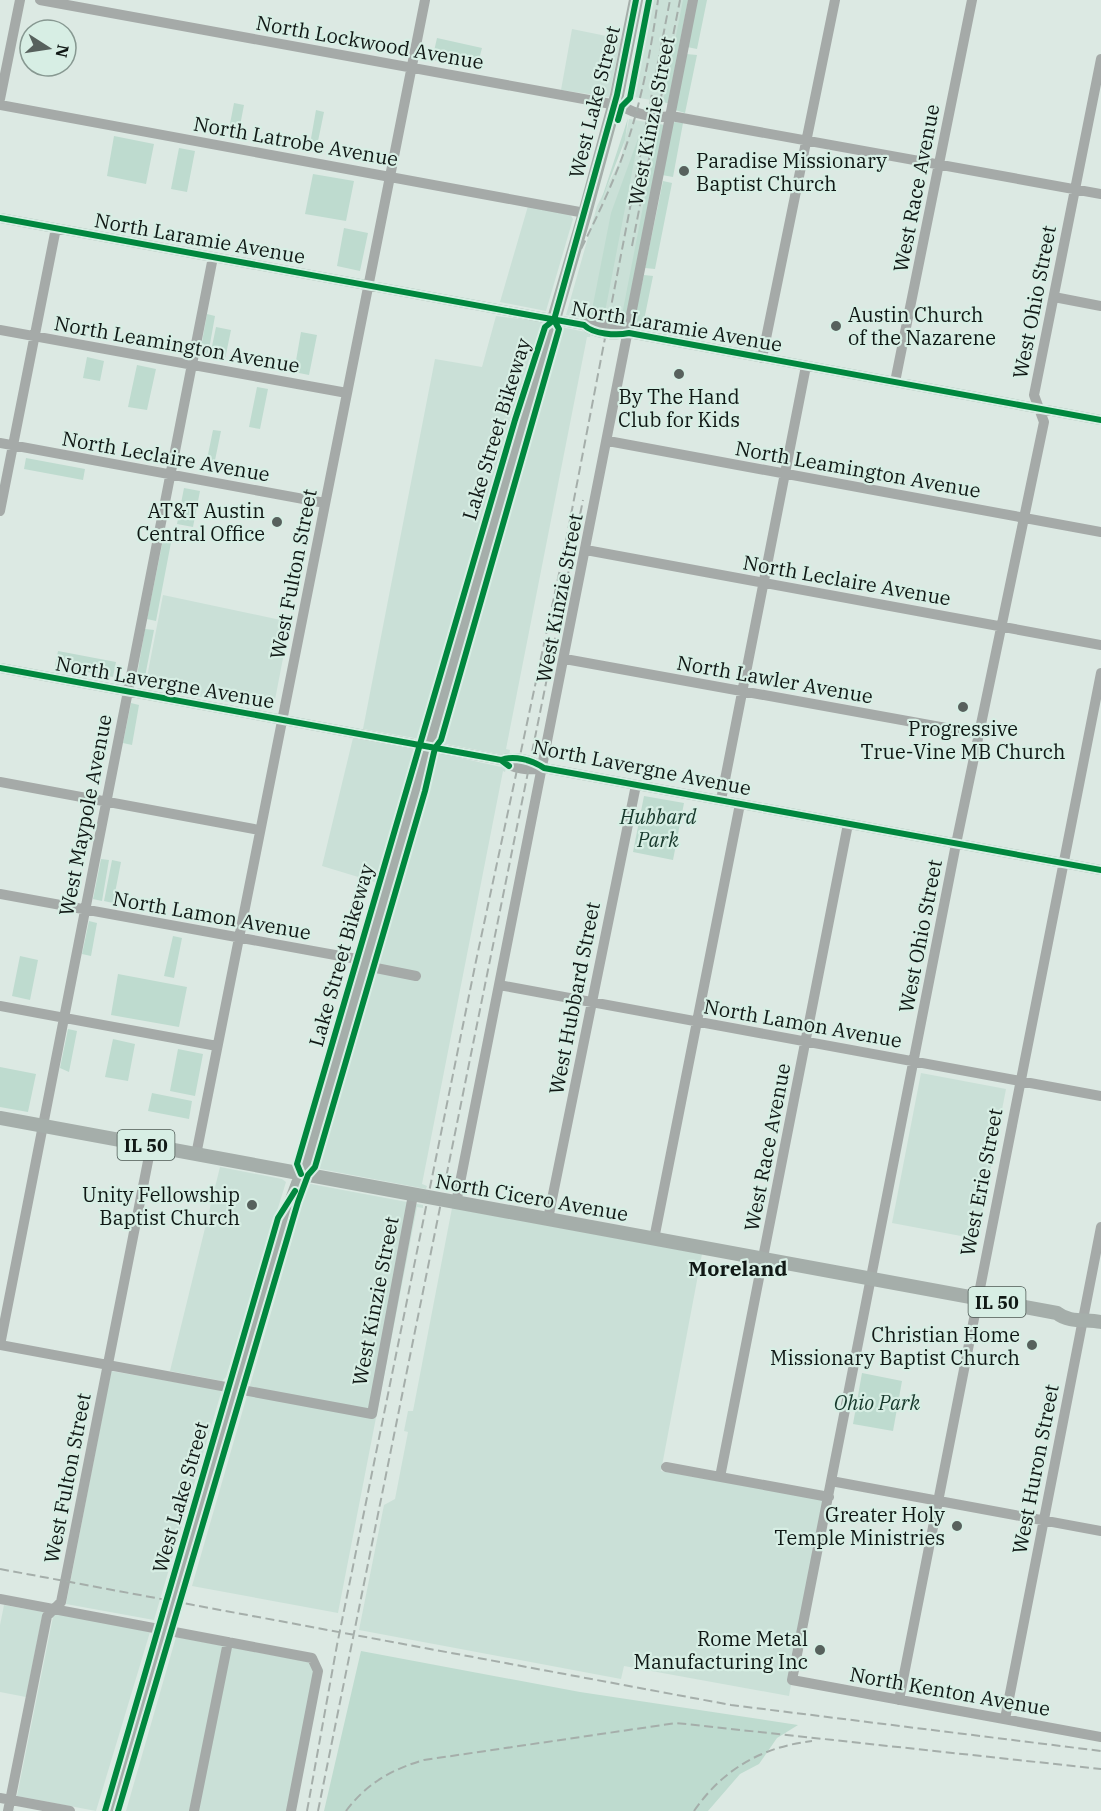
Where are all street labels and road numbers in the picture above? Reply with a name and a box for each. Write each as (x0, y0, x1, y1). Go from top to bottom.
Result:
street label: North Lockwood Avenue (254, 9, 486, 75)
street label: West Lake Street (562, 23, 626, 181)
street label: West Kinzie Street (621, 34, 681, 208)
street label: West Race Avenue (886, 102, 946, 274)
street label: North Latrobe Avenue (191, 110, 401, 172)
street label: North Laramie Avenue (92, 206, 308, 270)
street label: West Ohio Street (1006, 223, 1062, 381)
street label: North Laramie Avenue (569, 294, 785, 358)
street label: North Leamington Avenue (52, 309, 302, 379)
street label: Lake Street Bikeway (455, 334, 537, 523)
street label: North Leclaire Avenue (60, 424, 272, 488)
street label: North Leamington Avenue (733, 434, 983, 504)
street label: West Fulton Street (263, 487, 323, 661)
street label: West Kinzie Street (529, 511, 589, 685)
street label: North Leclaire Avenue (741, 548, 953, 612)
street label: North Lawler Avenue (675, 648, 875, 710)
street label: North Lavergne Avenue (53, 649, 277, 715)
street label: West Maypole Avenue (52, 712, 118, 918)
street label: North Lavergne Avenue (531, 733, 753, 801)
street label: West Ohio Street (892, 857, 948, 1015)
street label: Lake Street Bikeway (302, 860, 380, 1050)
street label: North Lamon Avenue (111, 884, 313, 946)
street label: West Hubbard Street (542, 899, 606, 1097)
street label: North Lamon Avenue (702, 992, 904, 1054)
street label: West Race Avenue (737, 1061, 797, 1233)
street label: West Erie Street (953, 1106, 1009, 1258)
road number: IL 50 (118, 1130, 174, 1160)
street label: North Cicero Avenue (434, 1167, 630, 1227)
street label: West Kinzie Street (345, 1214, 405, 1388)
road number: IL 50 (968, 1287, 1026, 1317)
street label: West Huron Street (1005, 1382, 1065, 1556)
street label: West Fulton Street (37, 1391, 97, 1565)
street label: West Lake Street (145, 1418, 215, 1576)
street label: North Kenton Avenue (848, 1660, 1052, 1722)

